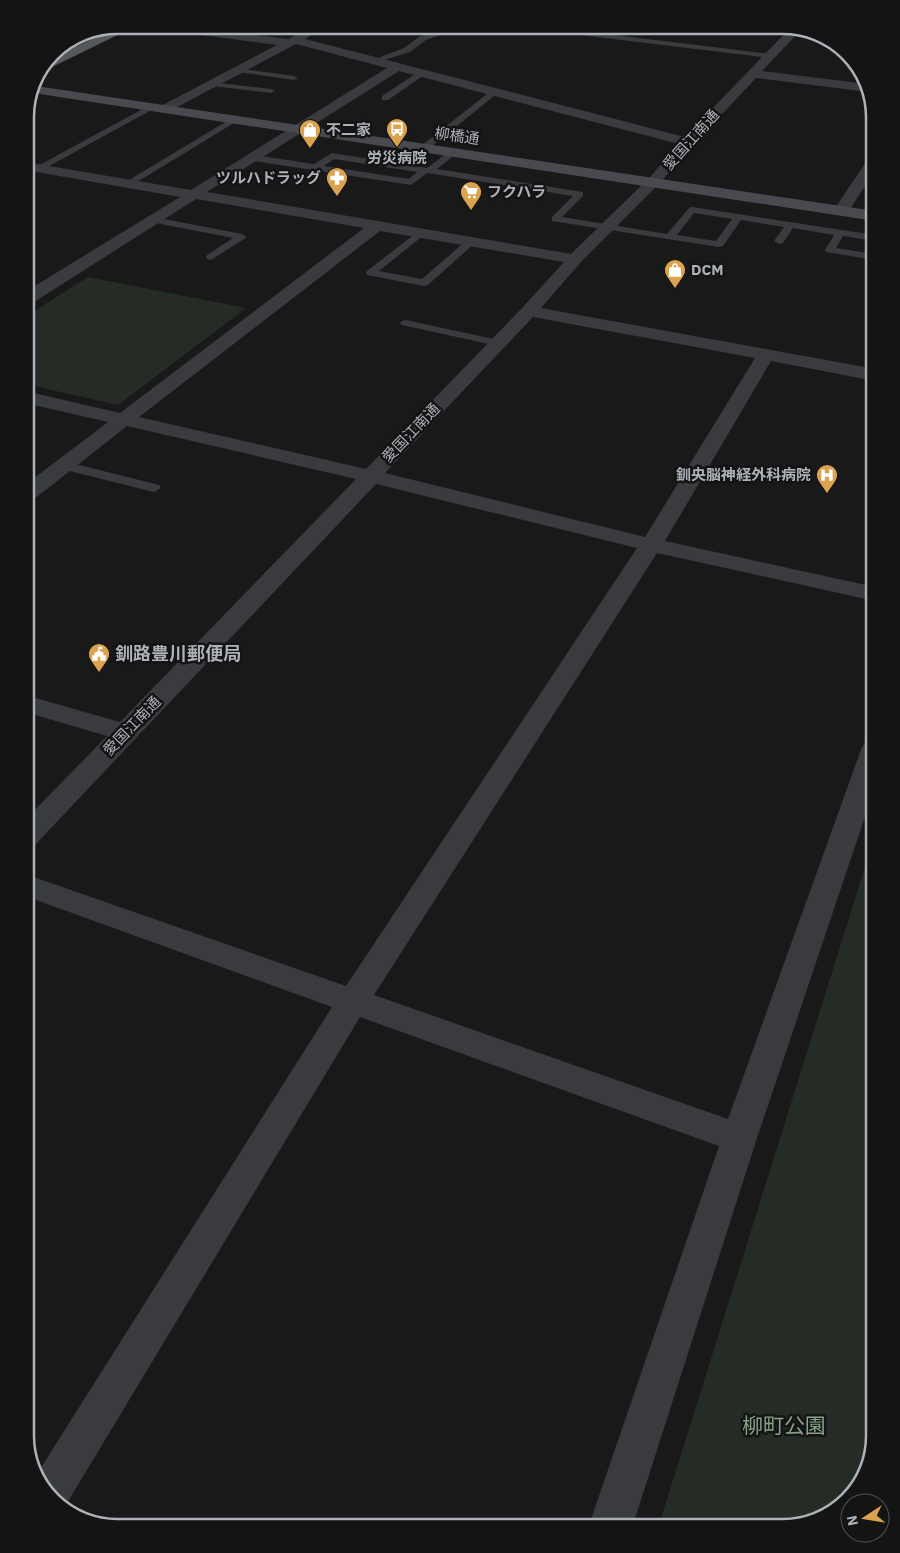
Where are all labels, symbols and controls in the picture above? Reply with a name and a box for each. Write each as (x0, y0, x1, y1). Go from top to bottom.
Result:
street label: 愛国江南通 (658, 105, 723, 174)
bus stop icon: 労災病院 (385, 117, 409, 148)
shop icon: 不二家 (298, 118, 322, 149)
place label: 不二家 (326, 120, 371, 139)
street label: 柳橋通 (433, 123, 481, 148)
place label: 労災病院 (367, 148, 427, 167)
pharmacy icon: ツルハドラッグ (325, 166, 349, 197)
place label: ツルハドラッグ (216, 168, 321, 187)
supermarket icon: フクハラ (459, 180, 483, 211)
place label: フクハラ (487, 182, 546, 201)
shop icon: DCM (663, 258, 687, 289)
place label: DCM (691, 260, 724, 279)
street label: 愛国江南通 (378, 399, 444, 466)
hospital icon: 釧央脳神経外科病院 (815, 463, 839, 494)
place label: 釧央脳神経外科病院 (676, 465, 811, 484)
public building icon: 釧路豊川郵便局 (87, 642, 111, 673)
place label: 釧路豊川郵便局 (115, 642, 241, 665)
street label: 愛国江南通 (99, 692, 165, 759)
park label: 柳町公園 (742, 1411, 826, 1439)
north arrow (840, 1493, 890, 1543)
text: N (842, 1514, 862, 1528)

